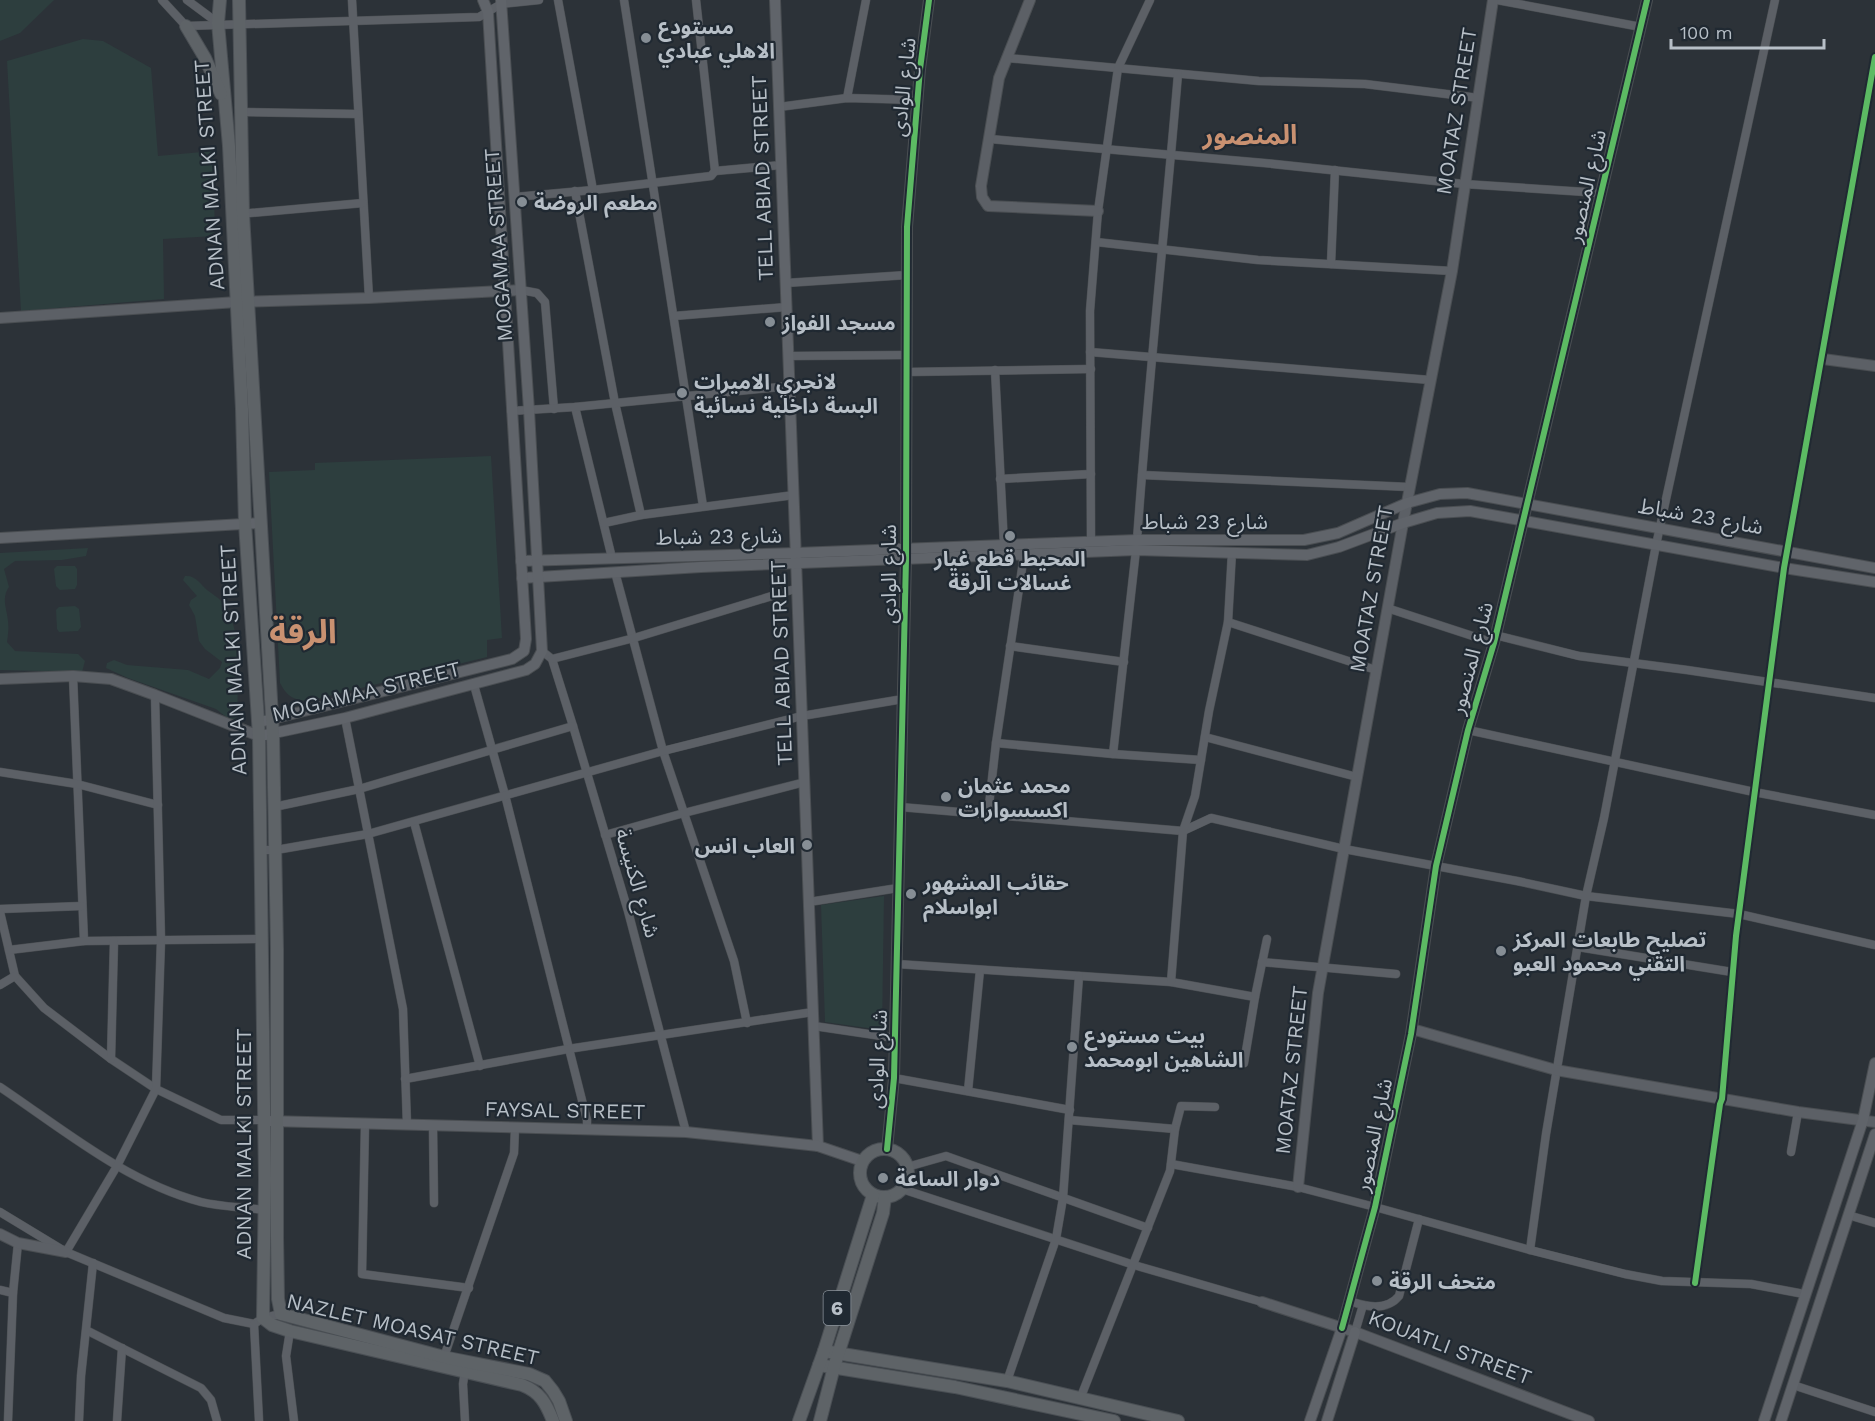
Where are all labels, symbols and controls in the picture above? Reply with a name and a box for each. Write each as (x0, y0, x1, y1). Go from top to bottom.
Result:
scale bar (1671, 12, 1824, 50)
place label: مستودع الاهلي عبادي (658, 14, 775, 67)
text: 100 m (1680, 22, 1733, 43)
street label: MOATAZ STREET (1430, 25, 1482, 196)
marker: مستودع الاهلي عبادي (639, 31, 653, 45)
street label: شارع الوادى (885, 36, 924, 138)
street label: ADNAN MALKI STREET (188, 58, 230, 291)
street label: TELL ABIAD STREET (746, 74, 778, 281)
district label: المنصور (1202, 119, 1297, 151)
street label: شارع المنصور (1561, 127, 1614, 247)
street label: MOGAMAA STREET (479, 147, 517, 342)
place label: مطعم الروضة (534, 190, 658, 218)
marker: مطعم الروضة (515, 195, 529, 209)
place label: مسجد الفواز (781, 310, 896, 335)
marker: مسجد الفواز (763, 315, 777, 329)
place label: لانجري الاميرات البسة داخلية نسائية (694, 369, 878, 418)
marker: لانجري الاميرات البسة داخلية نسائية (675, 386, 689, 400)
street label: شارع 23 شباط (1636, 493, 1765, 542)
street label: MOATAZ STREET (1344, 503, 1398, 674)
street label: شارع 23 شباط (1142, 509, 1268, 537)
street label: شارع 23 شباط (656, 522, 782, 553)
street label: شارع الوادى (876, 524, 904, 624)
marker: المحيط قطع غيار غسالات الرقة (1003, 529, 1017, 543)
street label: ADNAN MALKI STREET (214, 544, 252, 776)
place label: المحيط قطع غيار غسالات الرقة (933, 546, 1086, 595)
street label: TELL ABIAD STREET (765, 559, 797, 766)
street label: شارع المنصور (1444, 599, 1501, 719)
district label: الرقة (269, 612, 337, 651)
street label: MOGAMAA STREET (269, 655, 463, 727)
place label: محمد عثمان اكسسوارات (958, 773, 1071, 822)
marker: محمد عثمان اكسسوارات (939, 790, 953, 804)
street label: شارع الكنيسة (608, 826, 665, 941)
place label: العاب انس (695, 833, 795, 858)
marker: العاب انس (800, 838, 814, 852)
place label: حقائب المشهور ابواسلام (922, 870, 1069, 923)
marker: حقائب المشهور ابواسلام (904, 887, 918, 901)
place label: تصليح طابعات المركز التقني محمود العبو (1512, 927, 1707, 980)
marker: تصليح طابعات المركز التقني محمود العبو (1494, 944, 1508, 958)
street label: MOATAZ STREET (1270, 984, 1312, 1155)
street label: شارع الوادى (862, 1009, 895, 1109)
place label: بيت مستودع الشاهين ابومحمد (1084, 1023, 1243, 1072)
street label: ADNAN MALKI STREET (231, 1028, 256, 1260)
marker: بيت مستودع الشاهين ابومحمد (1065, 1040, 1079, 1054)
street label: شارع المنصور (1349, 1076, 1400, 1196)
street label: FAYSAL STREET (484, 1096, 646, 1124)
place label: دوار الساعة (895, 1166, 1000, 1191)
marker: دوار الساعة (876, 1171, 890, 1185)
place label: متحف الرقة (1389, 1269, 1496, 1294)
marker: متحف الرقة (1370, 1274, 1384, 1288)
street label: NAZLET MOASAT STREET (284, 1288, 542, 1370)
road number: 6 (824, 1291, 850, 1325)
street label: KOUATLI STREET (1365, 1304, 1535, 1390)

